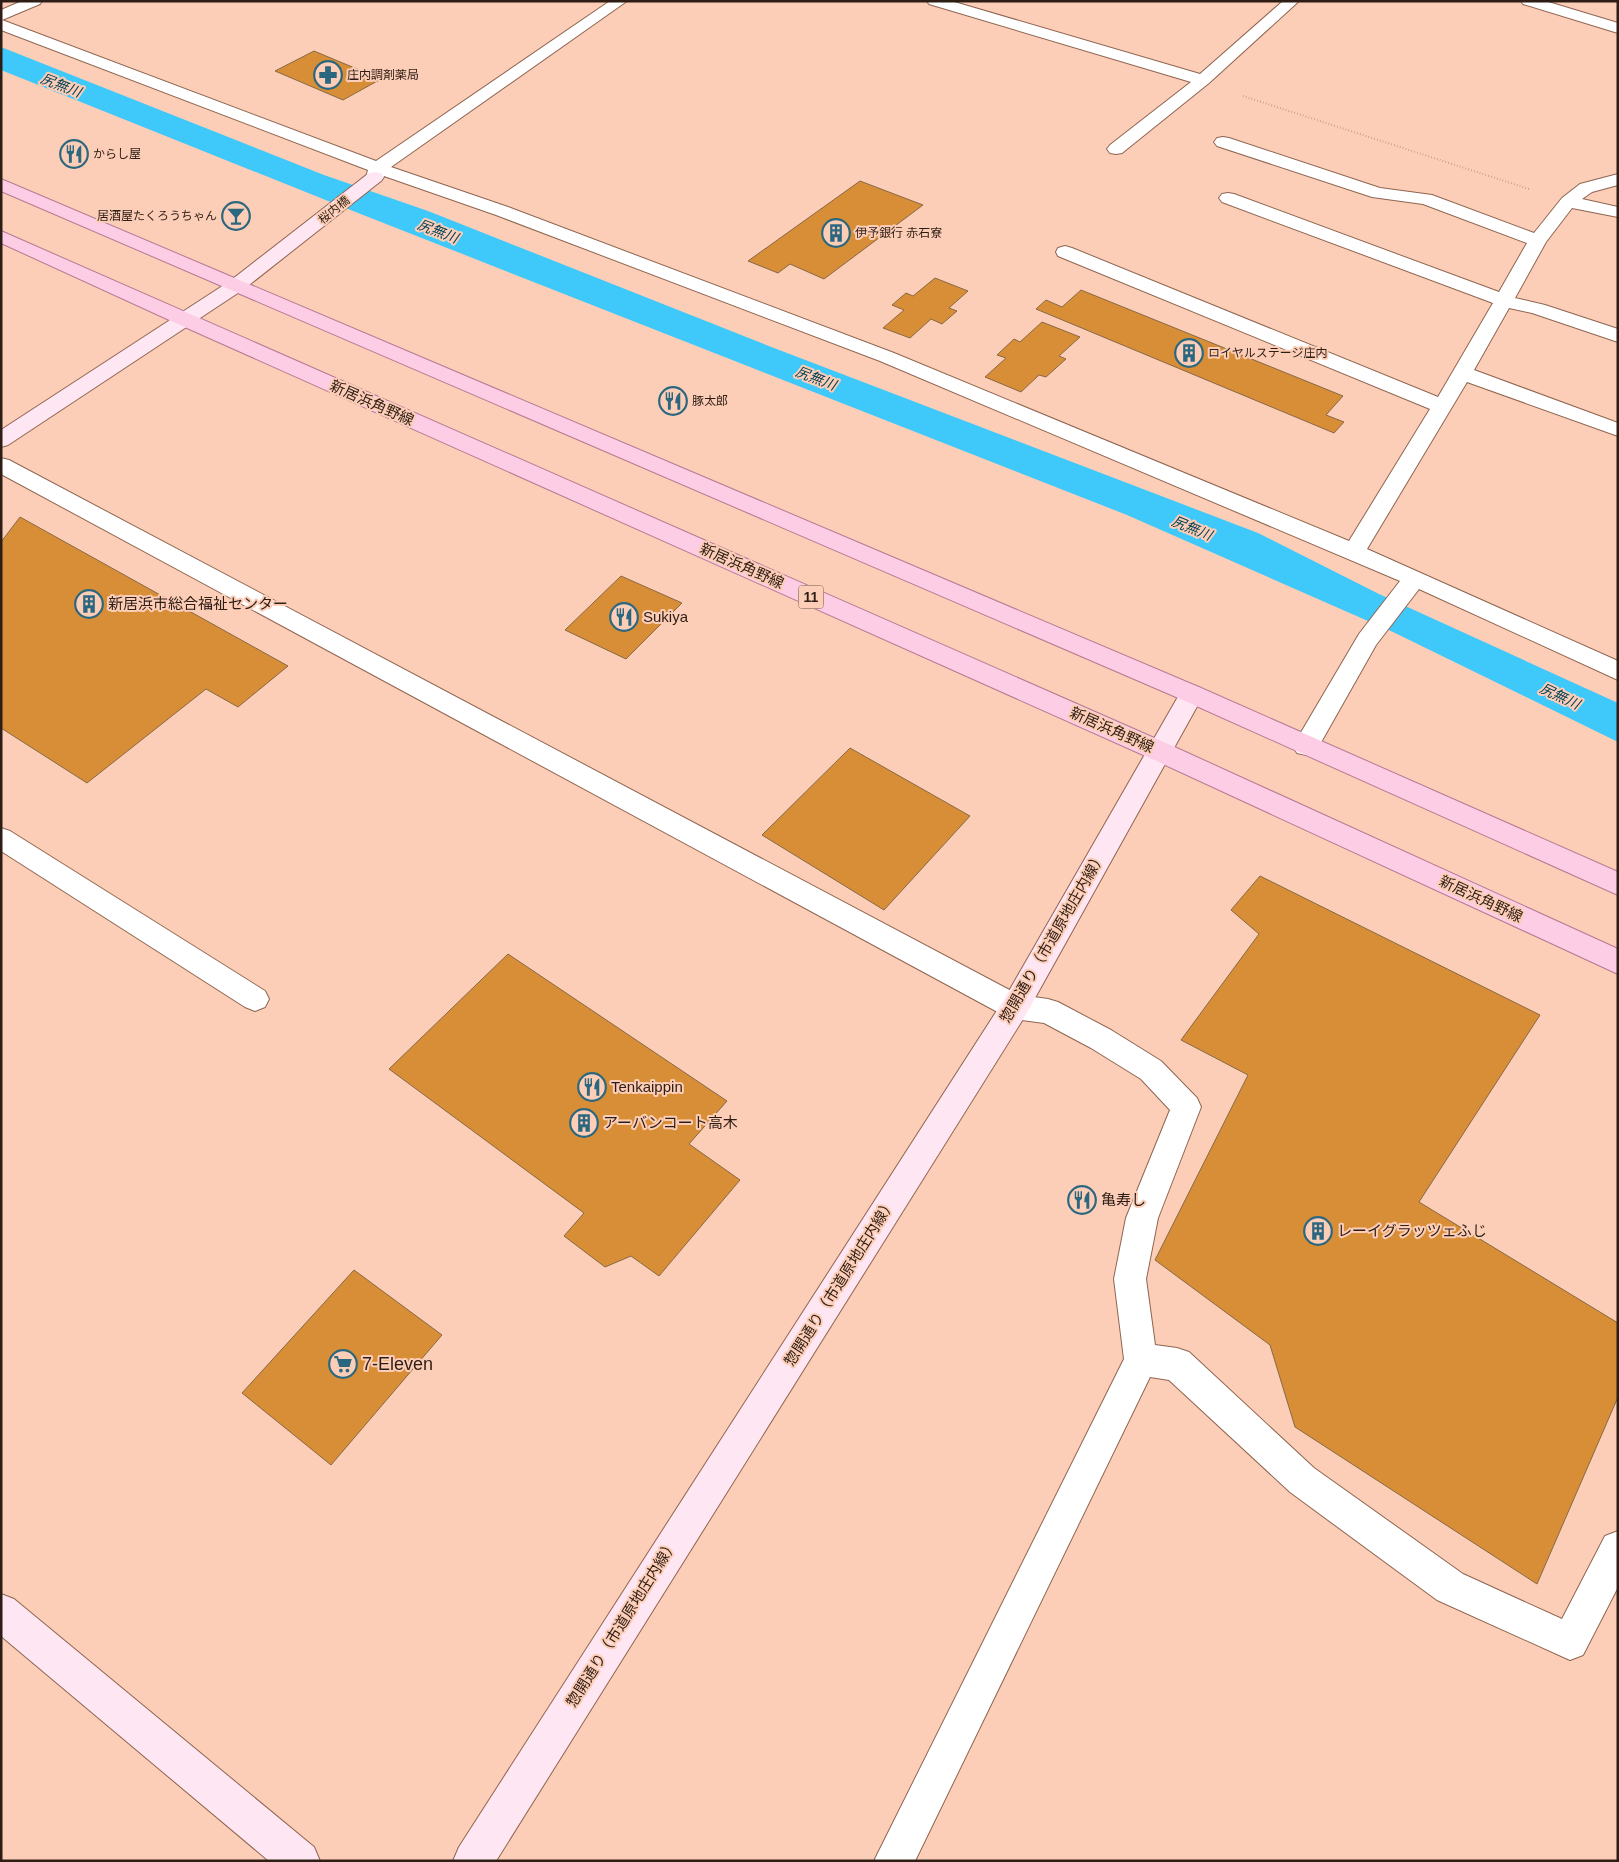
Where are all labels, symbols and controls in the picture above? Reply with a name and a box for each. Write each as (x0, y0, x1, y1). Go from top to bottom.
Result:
pharmacy icon: 庄内調剤薬局 (313, 60, 343, 90)
place label: 庄内調剤薬局 (347, 68, 419, 82)
water label: 尻無川 (39, 70, 85, 101)
restaurant icon: からし屋 (59, 139, 89, 169)
place label: からし屋 (93, 147, 141, 161)
street label: 桜内橋 (316, 193, 352, 227)
bar icon: 居酒屋たくろうちゃん (221, 201, 251, 231)
place label: 居酒屋たくろうちゃん (97, 209, 217, 223)
water label: 尻無川 (416, 216, 462, 247)
building icon: 伊予銀行 赤石寮 (821, 218, 851, 248)
place label: 伊予銀行 赤石寮 (855, 226, 942, 240)
building icon: ロイヤルステージ庄内 (1174, 338, 1204, 368)
place label: ロイヤルステージ庄内 (1208, 346, 1327, 360)
water label: 尻無川 (794, 363, 840, 394)
street label: 新居浜角野線 (328, 376, 417, 429)
restaurant icon: 豚太郎 (658, 386, 688, 416)
place label: 豚太郎 (692, 394, 728, 408)
water label: 尻無川 (1170, 513, 1216, 544)
street label: 新居浜角野線 (698, 539, 787, 592)
road number: 11 (798, 586, 824, 608)
building icon: 新居浜市総合福祉センター (74, 589, 104, 619)
place label: 新居浜市総合福祉センター (108, 595, 288, 612)
restaurant icon: Sukiya (609, 602, 639, 632)
place label: Sukiya (643, 608, 689, 625)
water label: 尻無川 (1538, 680, 1584, 713)
street label: 新居浜角野線 (1068, 703, 1157, 756)
street label: 惣開通り（市道原地庄内線） (996, 848, 1109, 1025)
street label: 新居浜角野線 (1437, 872, 1526, 925)
restaurant icon: Tenkaippin (577, 1072, 607, 1102)
place label: Tenkaippin (611, 1078, 683, 1095)
building icon: アーバンコート高木 (569, 1108, 599, 1138)
place label: アーバンコート高木 (603, 1114, 738, 1131)
restaurant icon: 亀寿し (1067, 1185, 1097, 1215)
place label: 亀寿し (1101, 1191, 1146, 1208)
street label: 惣開通り（市道原地庄内線） (781, 1195, 898, 1369)
building icon: レーイグラッツェふじ (1303, 1216, 1333, 1246)
place label: レーイグラッツェふじ (1337, 1222, 1487, 1239)
supermarket icon: 7-Eleven (328, 1349, 358, 1379)
place label: 7-Eleven (362, 1354, 433, 1374)
street label: 惣開通り（市道原地庄内線） (563, 1536, 680, 1710)

